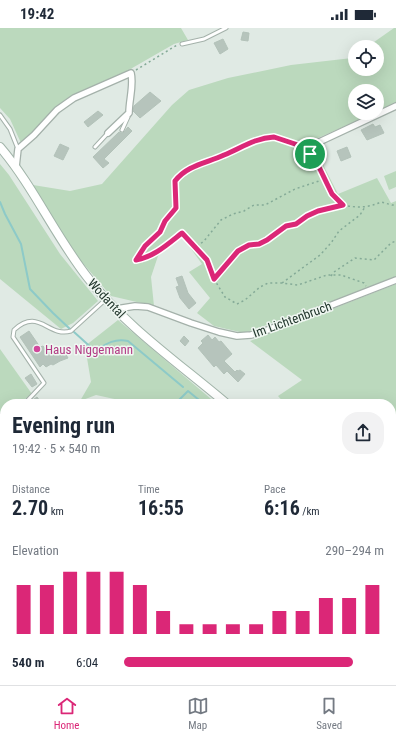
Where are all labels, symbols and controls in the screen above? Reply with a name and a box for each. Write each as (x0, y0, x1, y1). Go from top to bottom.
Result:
text: 19:42 (20, 5, 54, 23)
map controls (348, 40, 384, 120)
button: locate (348, 40, 384, 76)
button: layers (348, 84, 384, 120)
pin (293, 137, 327, 171)
icon: arrive (299, 143, 321, 165)
street label: Wodantal (85, 276, 129, 321)
street label: Im Lichtenbruch (251, 298, 334, 341)
place label: Haus Niggemann (45, 342, 133, 357)
marker: Haus Niggemann (32, 344, 42, 354)
button: share (342, 412, 384, 454)
text: Evening run (12, 413, 115, 438)
text: 19:42 · 5 × 540 m (12, 441, 100, 456)
text: Distance (12, 483, 50, 496)
text: Time (138, 483, 160, 496)
text: Pace (264, 483, 286, 496)
text: 2.70 (12, 496, 48, 520)
text: 16:55 (138, 496, 184, 520)
text: 6:16 (264, 496, 300, 520)
text: km (48, 505, 64, 518)
text: /km (300, 505, 320, 518)
text: Elevation (12, 543, 59, 558)
text: 290–294 m (325, 543, 384, 558)
text: 540 m (12, 655, 44, 670)
text: 6:04 (76, 655, 98, 670)
tab: Home (54, 695, 79, 732)
tab: Map (187, 695, 209, 732)
tab: Saved (316, 695, 342, 732)

